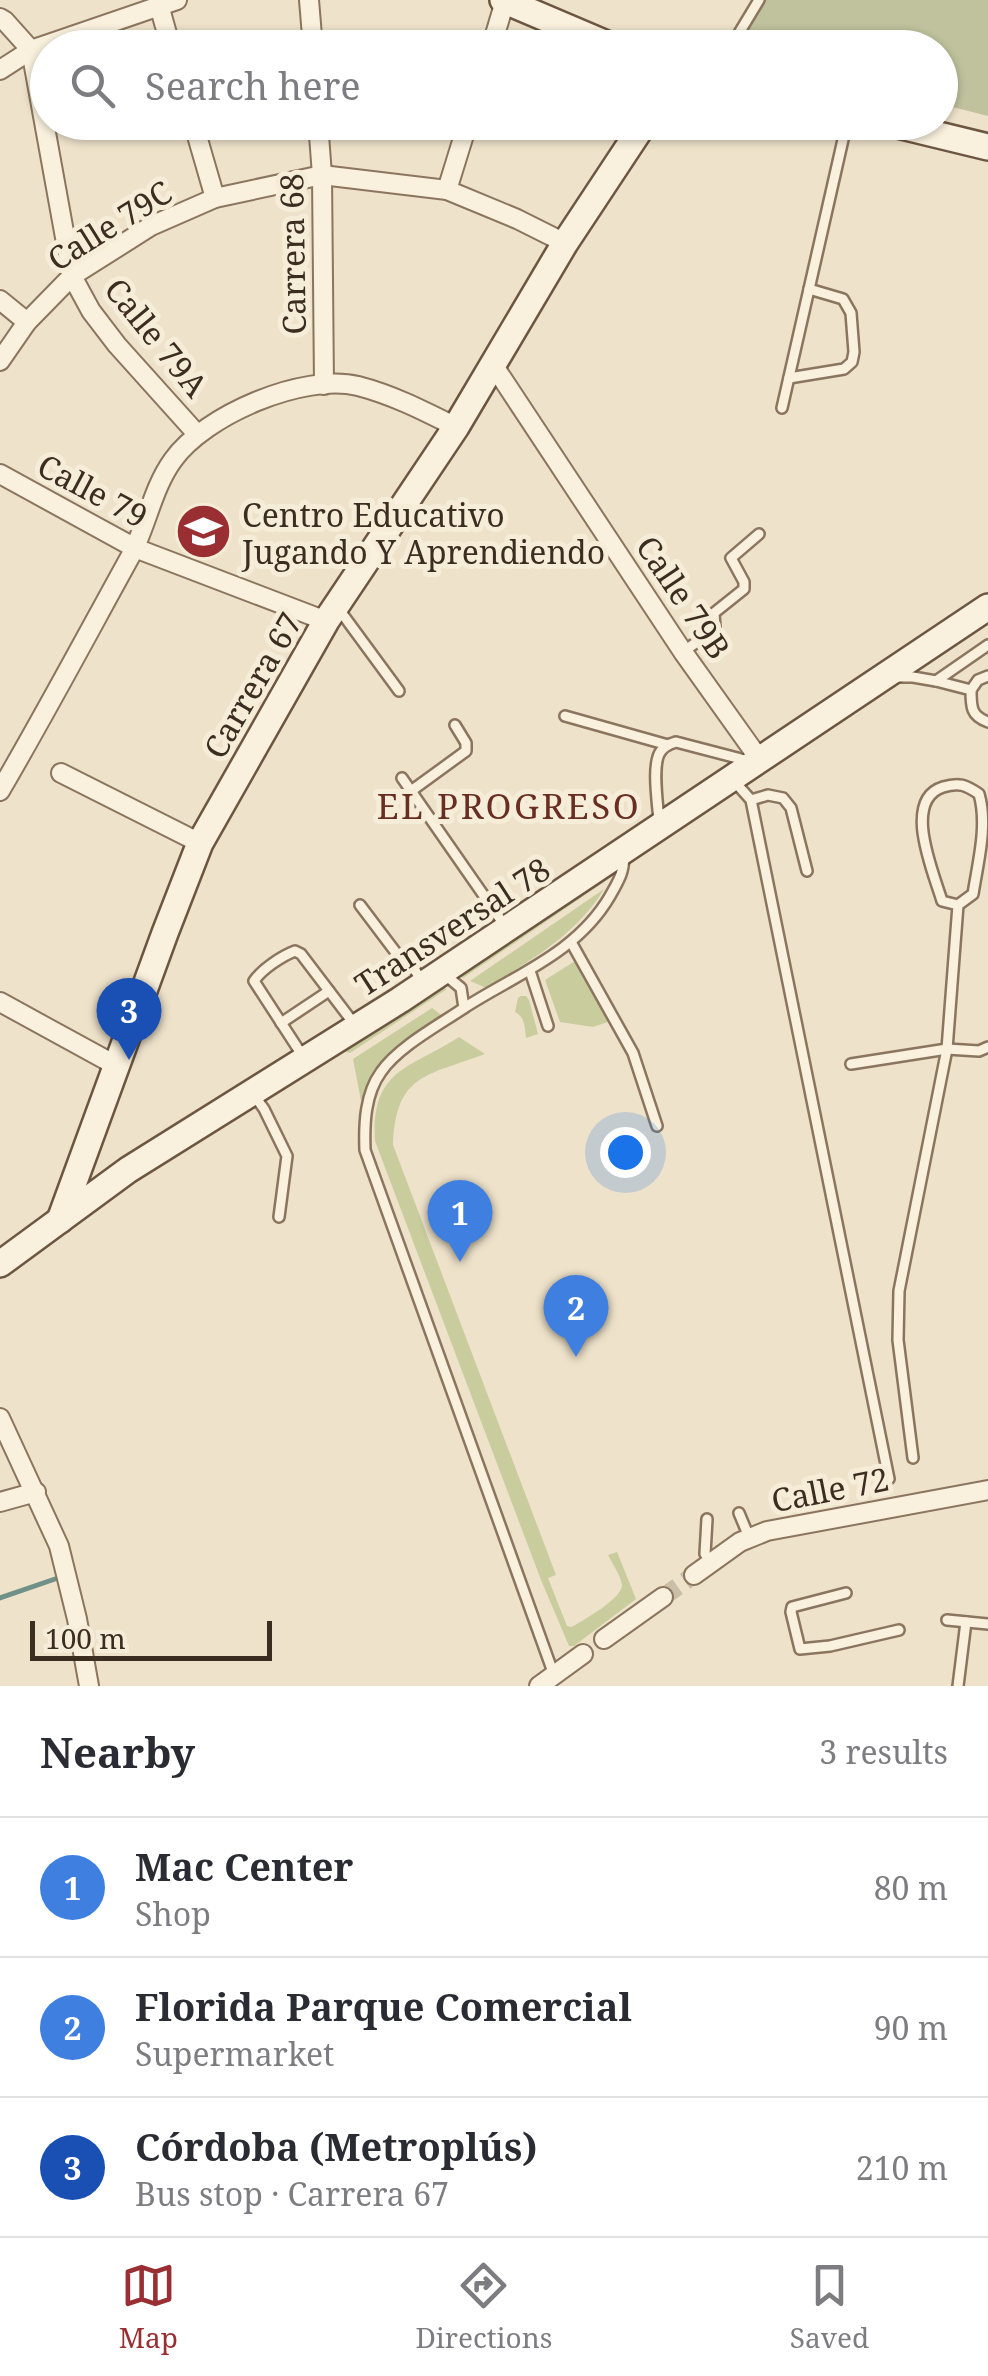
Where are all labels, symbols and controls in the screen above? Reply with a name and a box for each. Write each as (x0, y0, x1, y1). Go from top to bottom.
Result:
search box (30, 30, 958, 140)
icon: search (65, 58, 120, 113)
text: Search here (145, 59, 361, 111)
street label: Calle 79C (39, 170, 179, 280)
street label: Carrera 68 (269, 173, 315, 335)
street label: Calle 79A (96, 269, 218, 406)
street label: Calle 79 (30, 443, 156, 537)
place label: Centro Educativo Jugando Y Aprendiendo (241, 493, 605, 573)
school or university icon: Centro Educativo Jugando Y Aprendiendo (173, 502, 233, 562)
street label: Calle 79B (627, 527, 741, 667)
street label: Carrera 67 (193, 604, 311, 766)
district label: EL PROGRESO (377, 782, 641, 829)
street label: Transversal 78 (346, 847, 558, 1005)
pin: 3 (96, 978, 162, 1060)
your location (600, 1127, 651, 1178)
pin: 1 (428, 1180, 492, 1262)
pin: 2 (544, 1274, 608, 1357)
street label: Calle 72 (768, 1457, 892, 1521)
scale bar (30, 1616, 272, 1660)
text: 100 m (45, 1619, 126, 1657)
text: Nearby (40, 1723, 195, 1780)
text: 3 results (819, 1730, 948, 1773)
text: Mac Center (135, 1840, 353, 1892)
text: 1 (63, 1866, 82, 1909)
text: 80 m (874, 1866, 948, 1909)
text: Shop (135, 1892, 211, 1935)
text: Florida Parque Comercial (135, 1980, 632, 2032)
text: 2 (63, 2006, 82, 2049)
text: 90 m (874, 2006, 948, 2049)
text: Supermarket (135, 2032, 334, 2075)
text: Córdoba (Metroplús) (135, 2120, 537, 2172)
text: 3 (63, 2146, 82, 2189)
text: 210 m (856, 2146, 948, 2189)
text: Bus stop · Carrera 67 (135, 2172, 449, 2215)
tab: Map (119, 2258, 178, 2356)
tab: Directions (415, 2258, 552, 2356)
tab: Saved (790, 2258, 869, 2356)

